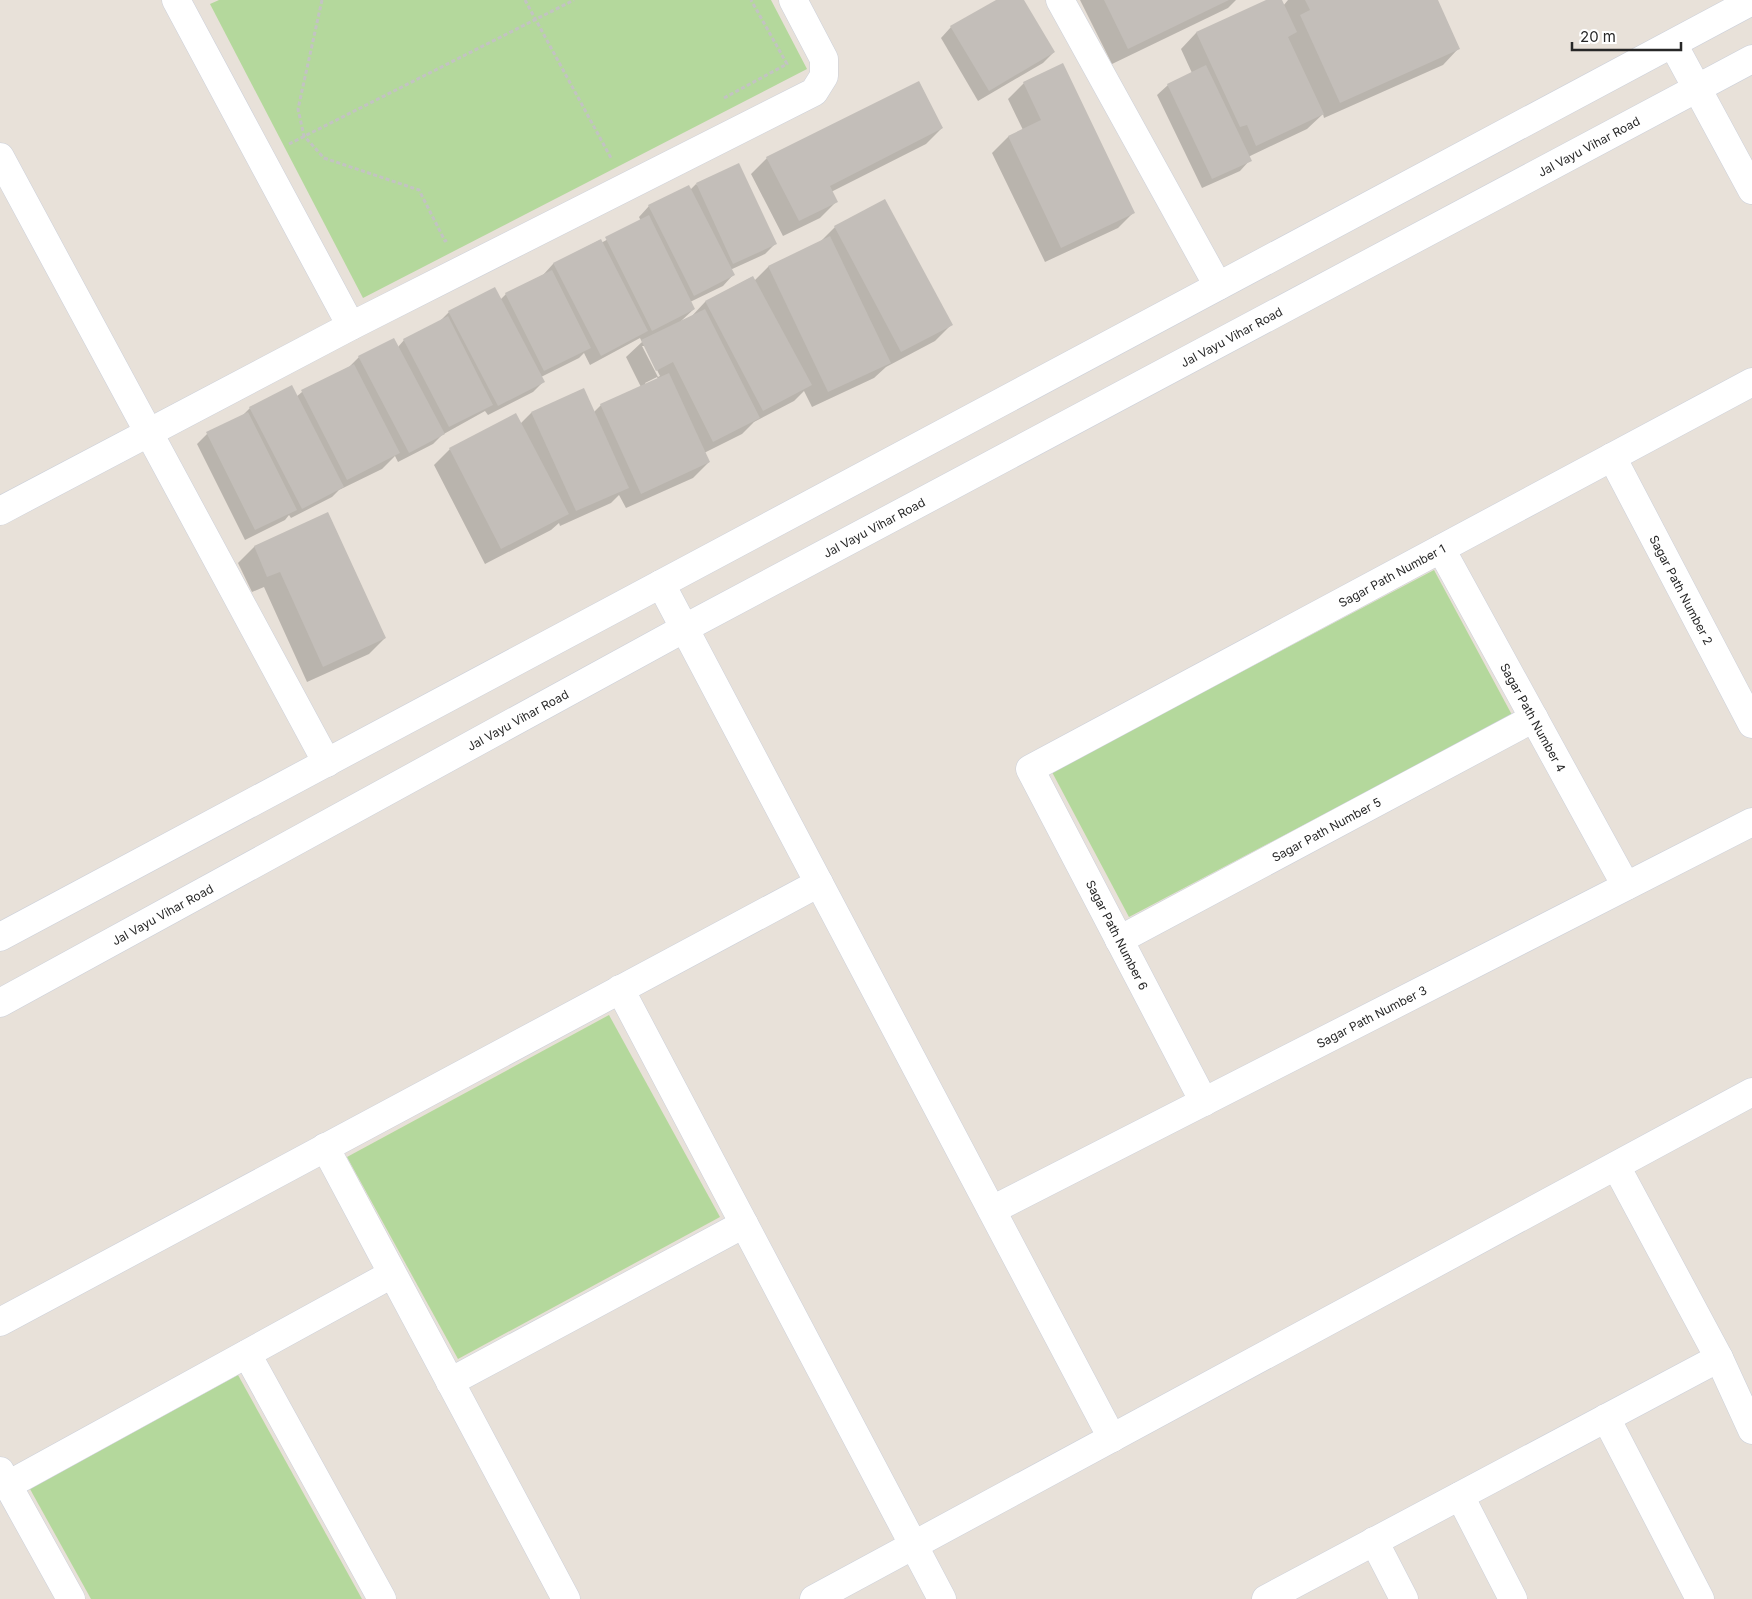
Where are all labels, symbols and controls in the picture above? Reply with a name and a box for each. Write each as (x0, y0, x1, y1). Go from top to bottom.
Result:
scale bar (1572, 20, 1681, 52)
text: 20 m (1580, 27, 1616, 46)
street label: Jal Vayu Vihar Road (1535, 113, 1642, 179)
street label: Jal Vayu Vihar Road (1178, 303, 1285, 370)
street label: Jal Vayu Vihar Road (820, 494, 927, 561)
street label: Sagar Path Number 2 (1647, 533, 1717, 647)
street label: Sagar Path Number 1 (1336, 540, 1448, 610)
street label: Sagar Path Number 4 (1497, 660, 1569, 775)
street label: Jal Vayu Vihar Road (464, 686, 571, 753)
street label: Sagar Path Number 5 (1269, 794, 1383, 864)
street label: Sagar Path Number 6 (1083, 877, 1151, 993)
street label: Jal Vayu Vihar Road (109, 880, 216, 948)
street label: Sagar Path Number 3 (1314, 982, 1429, 1051)

